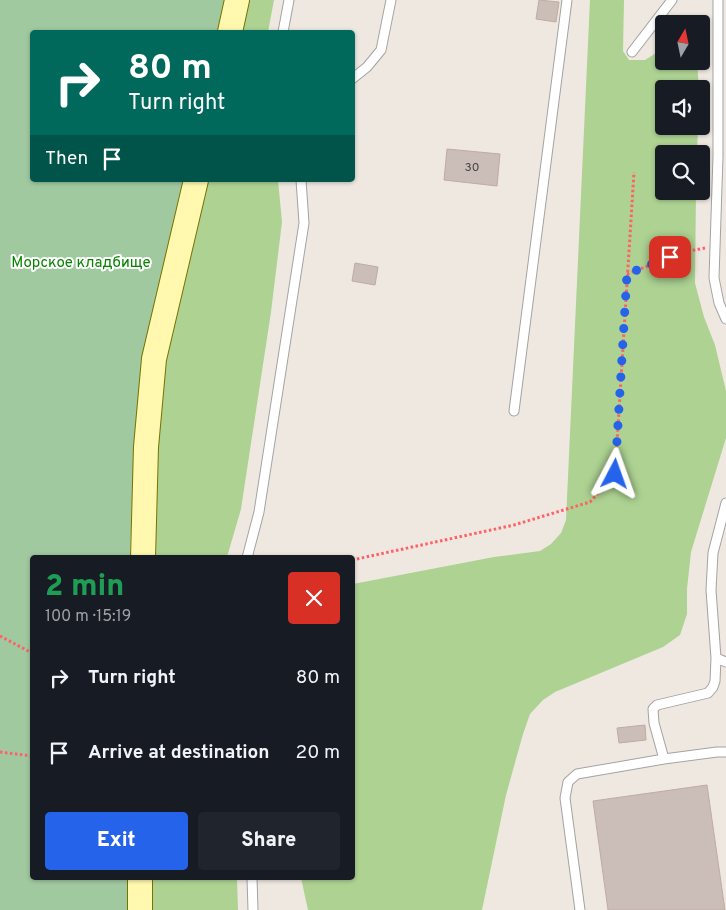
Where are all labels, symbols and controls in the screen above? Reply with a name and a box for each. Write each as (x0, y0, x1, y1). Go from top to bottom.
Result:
north arrow (655, 15, 710, 70)
map controls (655, 15, 710, 200)
text: 80 m (128, 47, 212, 91)
icon: right (45, 50, 110, 115)
button: sound (655, 80, 710, 135)
text: Turn right (128, 90, 225, 117)
icon: arrive (98, 145, 126, 173)
button: search (655, 145, 710, 200)
text: Then (45, 147, 88, 171)
house number: 30 (465, 160, 479, 176)
pin (649, 236, 691, 278)
icon: arrive (656, 243, 684, 271)
park label: Морское кладбище (11, 254, 151, 273)
position arrow (588, 447, 640, 499)
text: 2 min (45, 569, 124, 606)
button: close (288, 572, 340, 624)
text: 100 m · 15:19 (45, 607, 131, 627)
icon: right (45, 664, 73, 692)
text: Turn right (88, 666, 176, 690)
text: 80 m (296, 666, 340, 690)
icon: arrive (45, 739, 73, 767)
text: Arrive at destination (88, 741, 269, 765)
text: 20 m (296, 741, 340, 765)
button: Exit (45, 812, 188, 870)
button: Share (198, 812, 340, 870)

